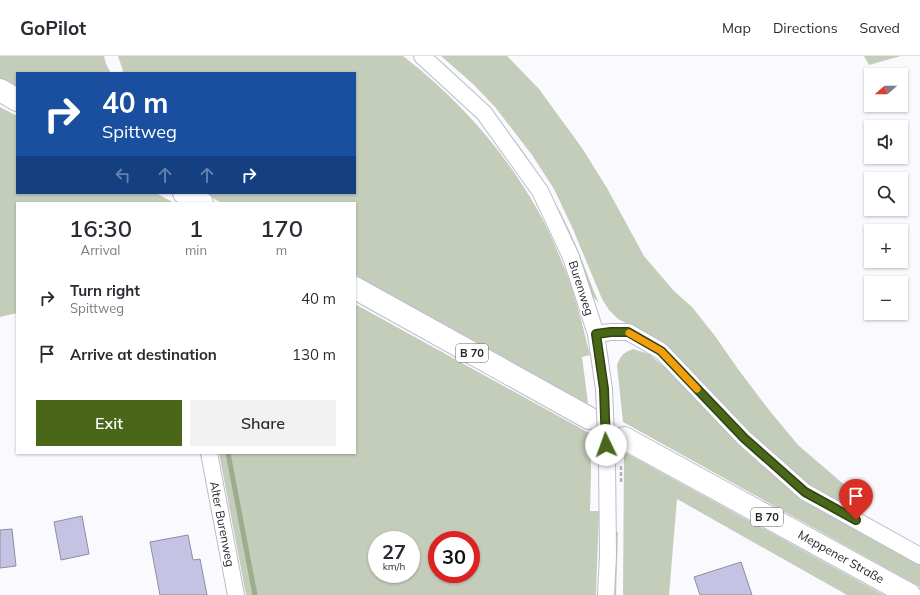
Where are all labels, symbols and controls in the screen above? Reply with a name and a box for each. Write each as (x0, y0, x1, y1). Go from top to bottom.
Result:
text: GoPilot (20, 16, 86, 40)
text: Map (722, 19, 751, 37)
text: Directions (773, 19, 838, 37)
text: Saved (860, 19, 900, 37)
north arrow (864, 68, 908, 112)
map controls (864, 68, 908, 320)
text: 40 m (102, 85, 168, 120)
icon: right (36, 88, 88, 140)
text: Spittweg (102, 120, 177, 143)
button: sound (864, 120, 908, 164)
icon: left (112, 164, 134, 186)
icon: ahead (154, 164, 176, 186)
icon: ahead (196, 164, 218, 186)
icon: right (238, 164, 260, 186)
button: search (864, 172, 908, 216)
text: 16:30 (69, 213, 132, 243)
text: 1 (189, 213, 203, 243)
text: 170 (260, 213, 303, 243)
button: + (864, 224, 908, 268)
text: Arrival (81, 242, 120, 258)
text: min (185, 242, 207, 258)
text: m (276, 242, 287, 258)
street label: Burenweg (566, 258, 597, 317)
button: − (864, 276, 908, 320)
text: Turn right (70, 281, 140, 300)
icon: right (36, 287, 58, 309)
text: 40 m (301, 289, 336, 308)
text: Spittweg (70, 300, 124, 316)
icon: arrive (36, 343, 58, 365)
road number: B 70 (456, 344, 488, 362)
text: Arrive at destination (70, 345, 217, 364)
text: 130 m (292, 345, 336, 364)
button: Exit (36, 400, 182, 446)
button: Share (190, 400, 336, 446)
position arrow (585, 424, 627, 466)
pin (839, 479, 873, 520)
street label: Alter Burenweg (207, 480, 238, 568)
icon: arrive (845, 485, 867, 507)
road number: B 70 (751, 508, 783, 526)
street label: Meppener Straße (796, 527, 887, 586)
speed limit sign: 30 (428, 531, 480, 583)
text: 27 (382, 539, 406, 564)
text: km/h (383, 560, 405, 573)

